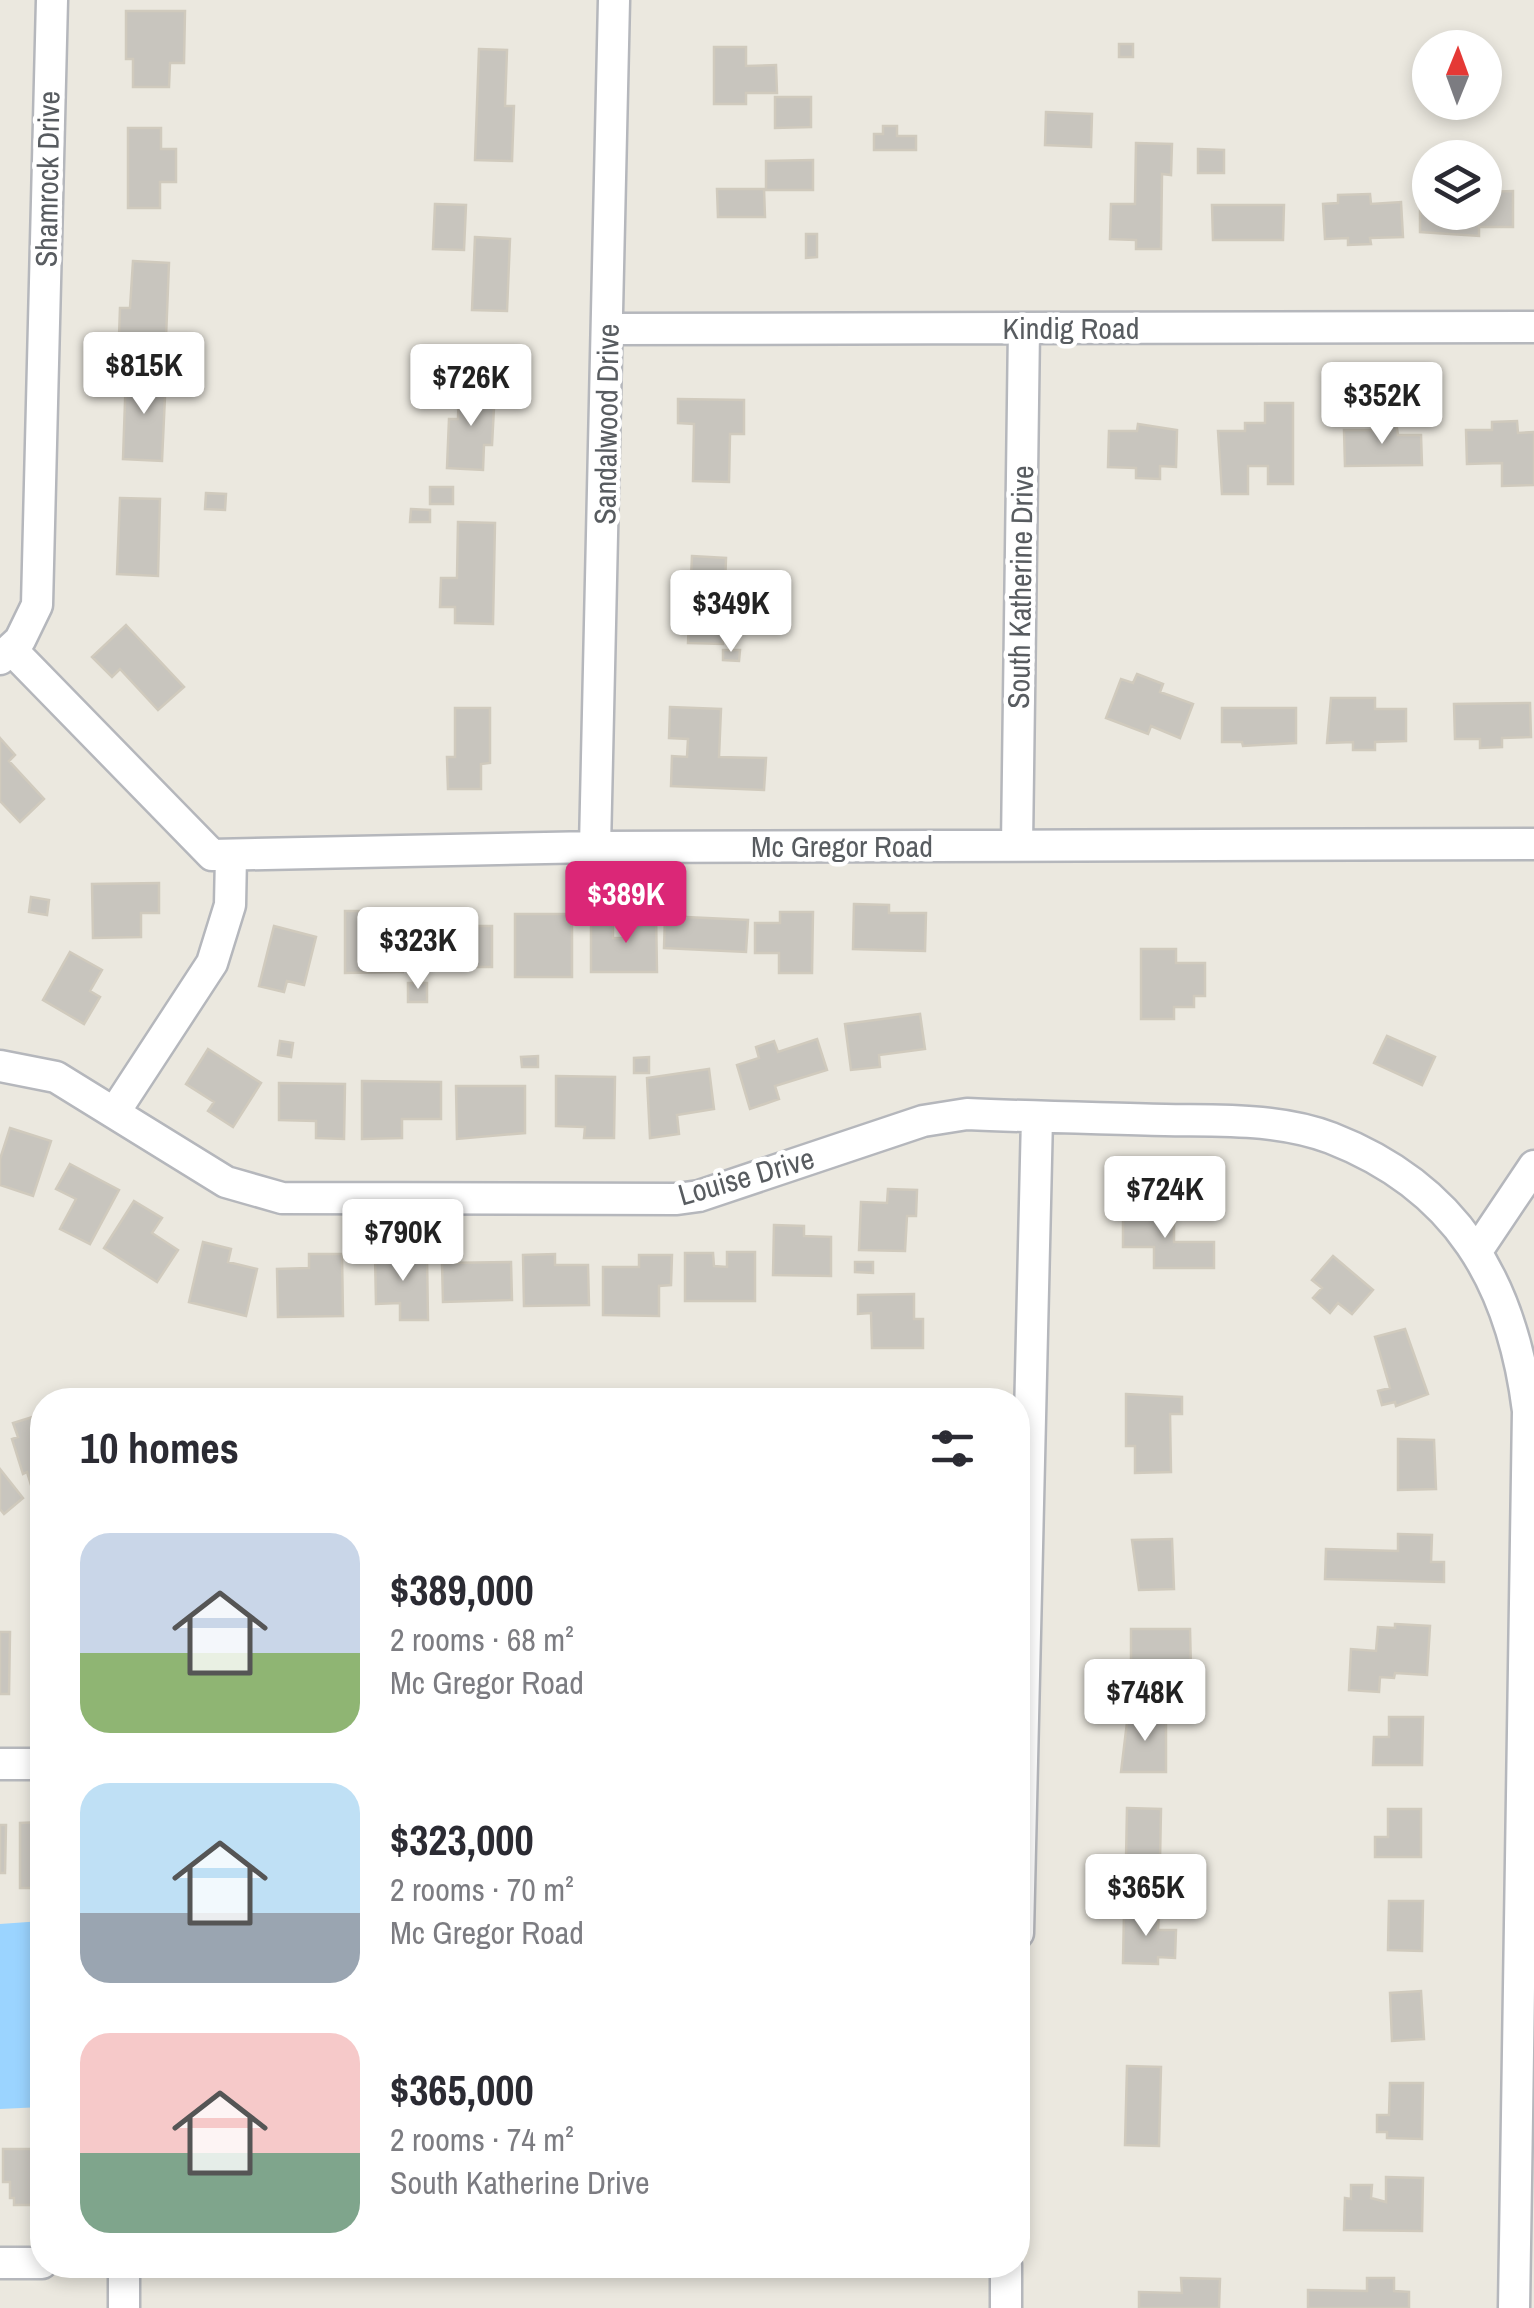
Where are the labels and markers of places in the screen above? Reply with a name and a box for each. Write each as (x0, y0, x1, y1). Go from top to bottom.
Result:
pin: $815K (74, 332, 214, 417)
pin: $726K (401, 344, 541, 429)
pin: $352K (1312, 362, 1452, 447)
pin: $349K (661, 570, 801, 655)
pin: $389K (556, 861, 696, 946)
pin: $323K (348, 907, 488, 992)
pin: $724K (1095, 1156, 1235, 1241)
pin: $790K (333, 1199, 473, 1284)
pin: $748K (1075, 1659, 1215, 1744)
pin: $365K (1076, 1854, 1216, 1939)

